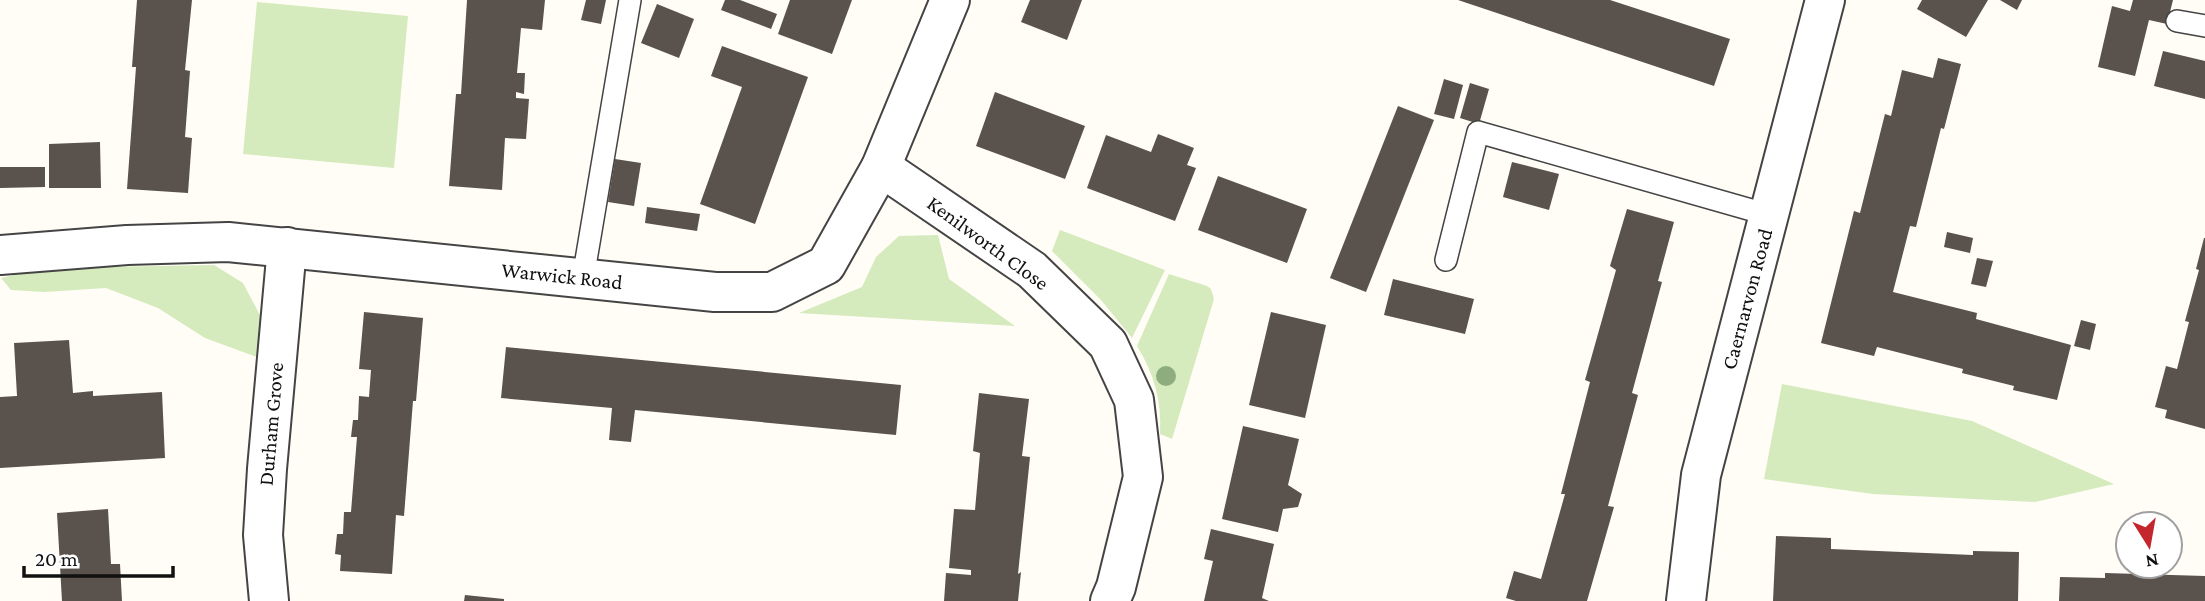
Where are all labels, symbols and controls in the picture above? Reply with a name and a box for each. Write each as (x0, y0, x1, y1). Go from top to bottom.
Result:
street label: Kenilworth Close (923, 191, 1053, 295)
street label: Caernarvon Road (1717, 226, 1777, 372)
street label: Warwick Road (500, 258, 624, 294)
street label: Durham Grove (254, 361, 288, 487)
north arrow (2114, 510, 2184, 580)
scale bar (24, 534, 173, 578)
text: 20 m (35, 547, 78, 571)
text: N (2144, 550, 2161, 573)

